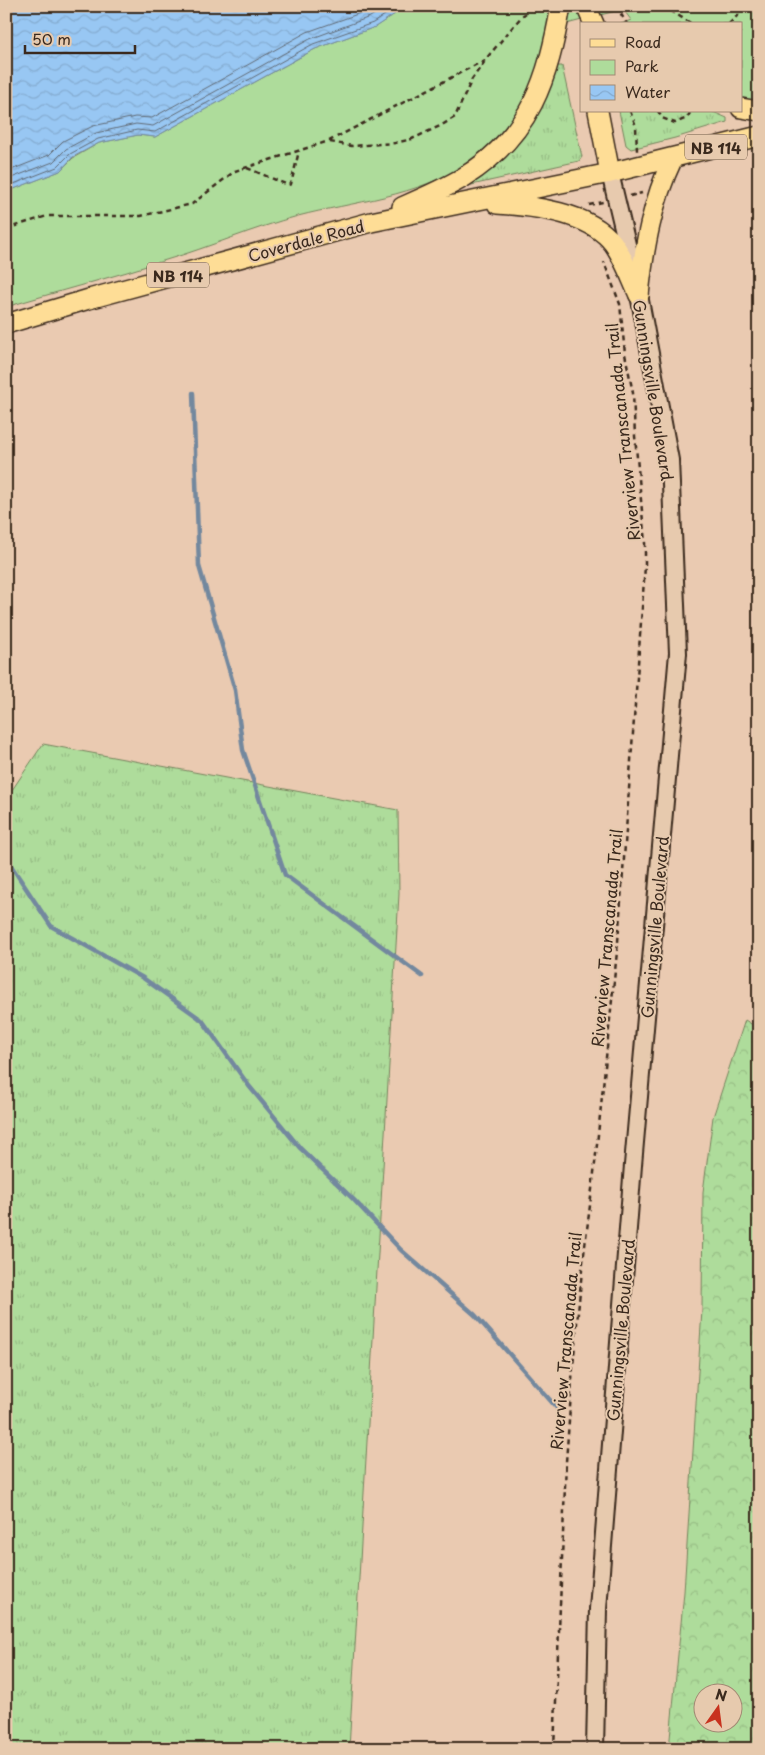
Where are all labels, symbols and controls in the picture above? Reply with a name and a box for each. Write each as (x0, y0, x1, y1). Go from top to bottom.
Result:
scale bar (25, 22, 135, 54)
legend (580, 22, 742, 112)
text: 50 m (32, 27, 71, 50)
text: Road (625, 30, 661, 53)
text: Park (625, 54, 659, 77)
text: Water (625, 80, 670, 103)
road number: NB 114 (685, 134, 747, 160)
street label: Coverdale Road (245, 213, 367, 267)
road number: NB 114 (147, 262, 209, 288)
street label: Gunningsville Boulevard (628, 298, 680, 483)
street label: Riverview Transcanada Trail (599, 322, 645, 542)
street label: Riverview Transcanada Trail (584, 828, 628, 1048)
street label: Gunningsville Boulevard (634, 835, 674, 1019)
street label: Riverview Transcanada Trail (543, 1231, 587, 1451)
street label: Gunningsville Boulevard (600, 1238, 640, 1422)
north arrow (692, 1682, 742, 1732)
text: N (713, 1683, 729, 1706)

